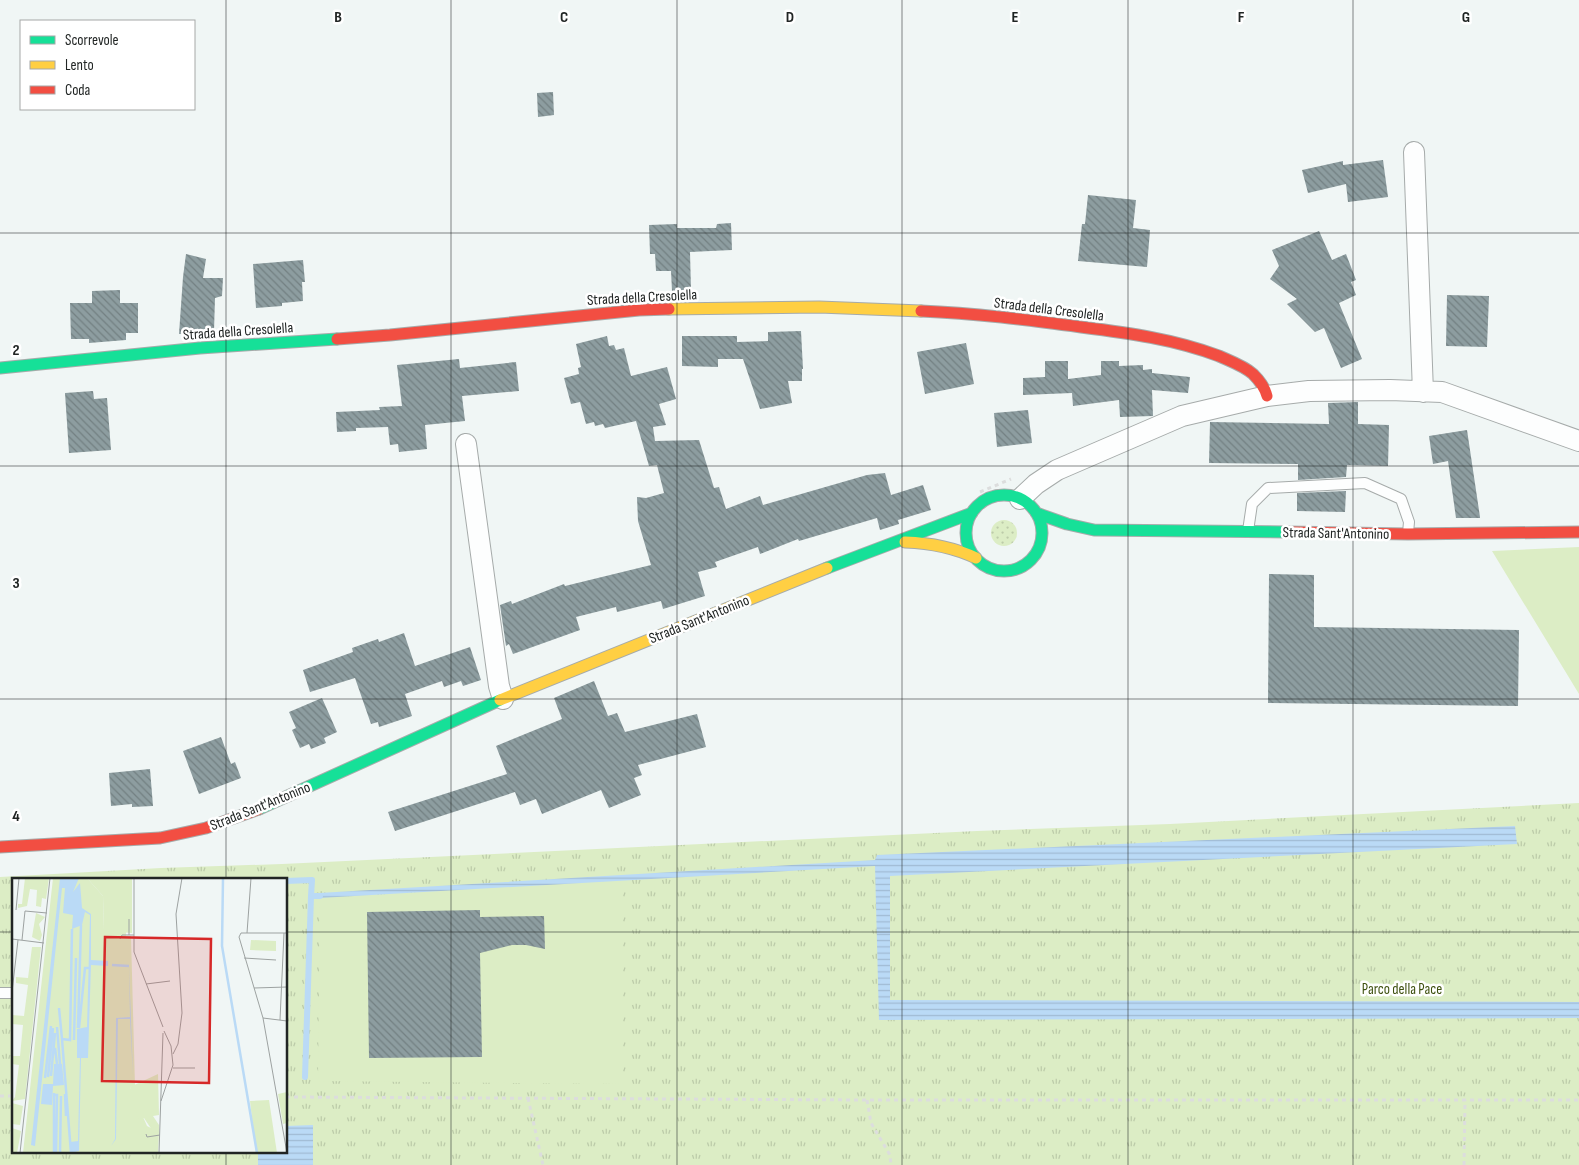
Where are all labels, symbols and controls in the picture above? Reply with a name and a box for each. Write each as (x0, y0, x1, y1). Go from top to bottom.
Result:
text: B (334, 8, 342, 27)
text: C (560, 8, 568, 27)
text: D (786, 8, 794, 27)
text: E (1012, 8, 1019, 27)
text: F (1238, 8, 1245, 27)
text: G (1462, 8, 1470, 27)
legend (20, 20, 195, 110)
text: Scorrevole (65, 31, 119, 50)
text: Lento (65, 56, 94, 75)
text: Coda (65, 81, 91, 100)
street label: Strada della Cresolella (586, 285, 698, 310)
street label: Strada della Cresolella (993, 293, 1105, 326)
street label: Strada della Cresolella (182, 318, 294, 345)
text: 2 (12, 341, 20, 360)
street label: Strada Sant'Antonino (1282, 523, 1389, 544)
text: 3 (12, 574, 20, 593)
street label: Strada Sant'Antonino (646, 591, 752, 648)
street label: Strada Sant'Antonino (207, 778, 313, 835)
text: 4 (12, 807, 20, 826)
inset map (12, 878, 288, 1152)
park label: Parco della Pace (1362, 980, 1442, 999)

